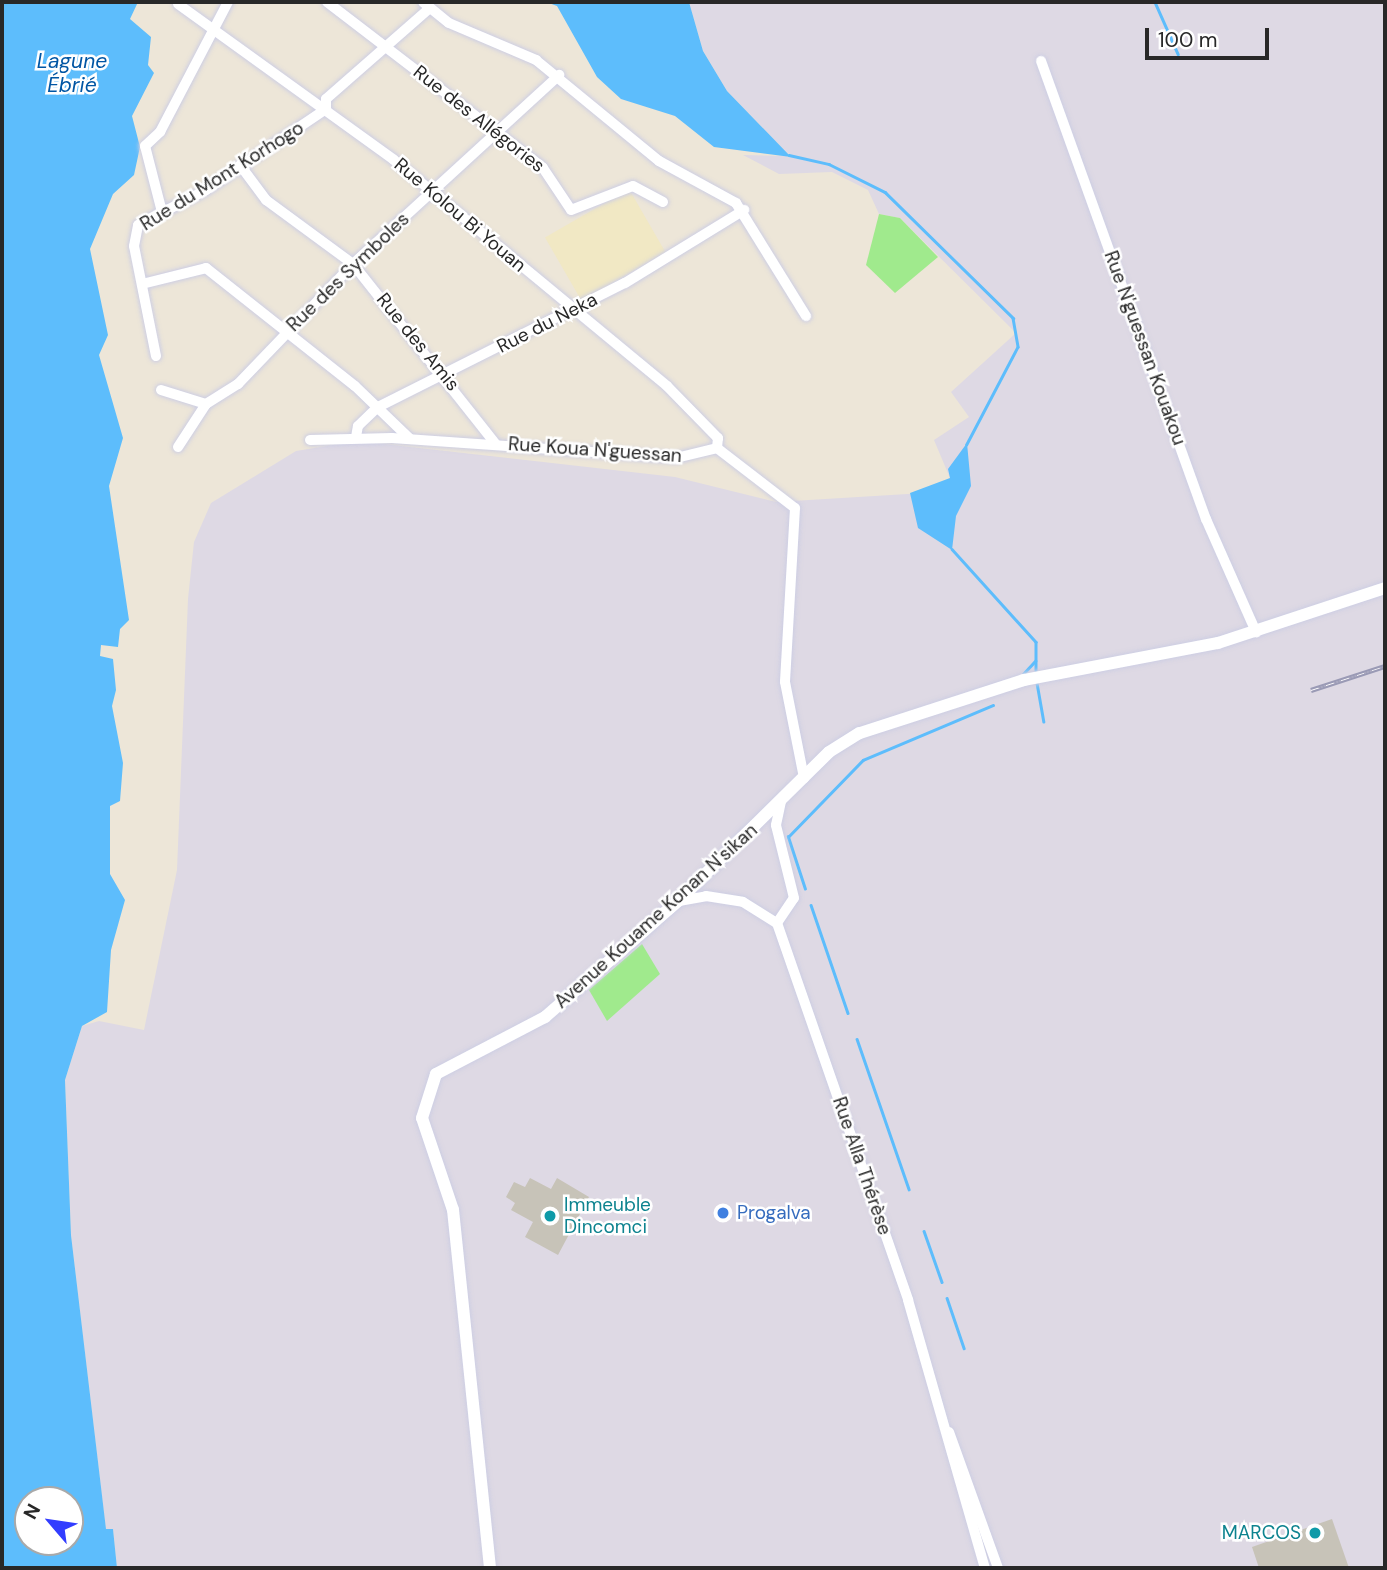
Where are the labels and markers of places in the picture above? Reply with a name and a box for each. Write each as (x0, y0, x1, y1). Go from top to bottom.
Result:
place label: Immeuble Dincomci (564, 1194, 651, 1238)
place label: Progalva (737, 1202, 811, 1224)
marker: Progalva (715, 1205, 731, 1221)
marker: Immeuble Dincomci (542, 1208, 558, 1224)
place label: MARCOS (1222, 1522, 1301, 1544)
marker: MARCOS (1307, 1525, 1323, 1541)

